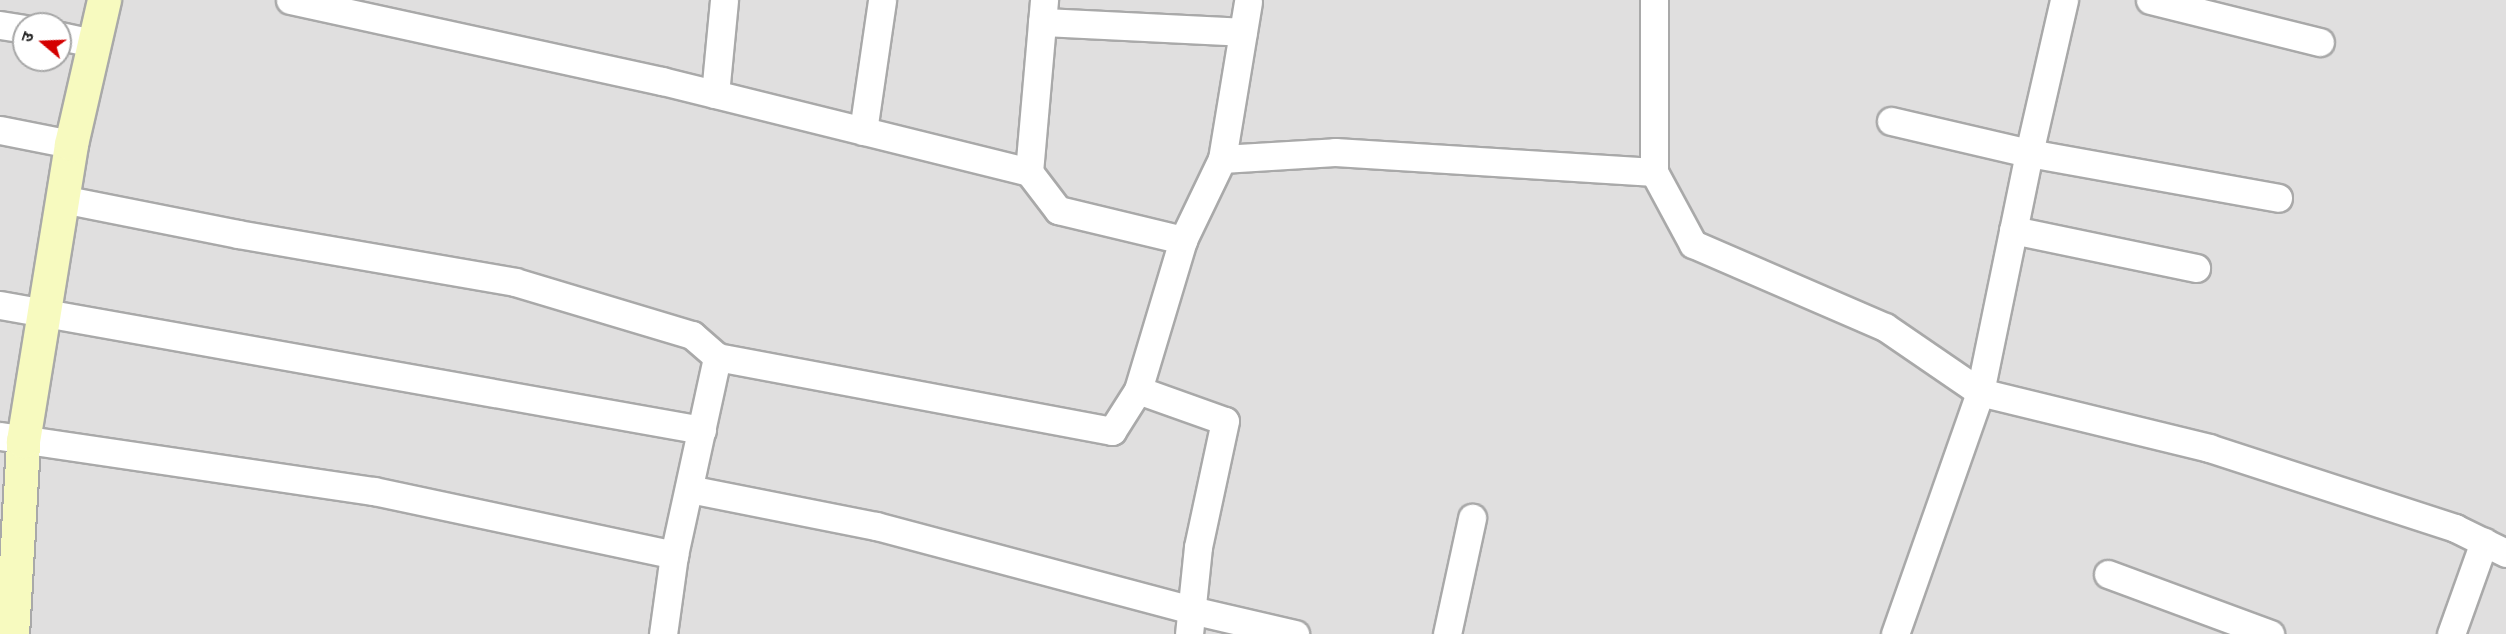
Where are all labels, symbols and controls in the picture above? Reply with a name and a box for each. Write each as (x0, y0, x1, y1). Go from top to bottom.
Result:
north arrow (12, 12, 72, 72)
text: उ (17, 29, 37, 44)

